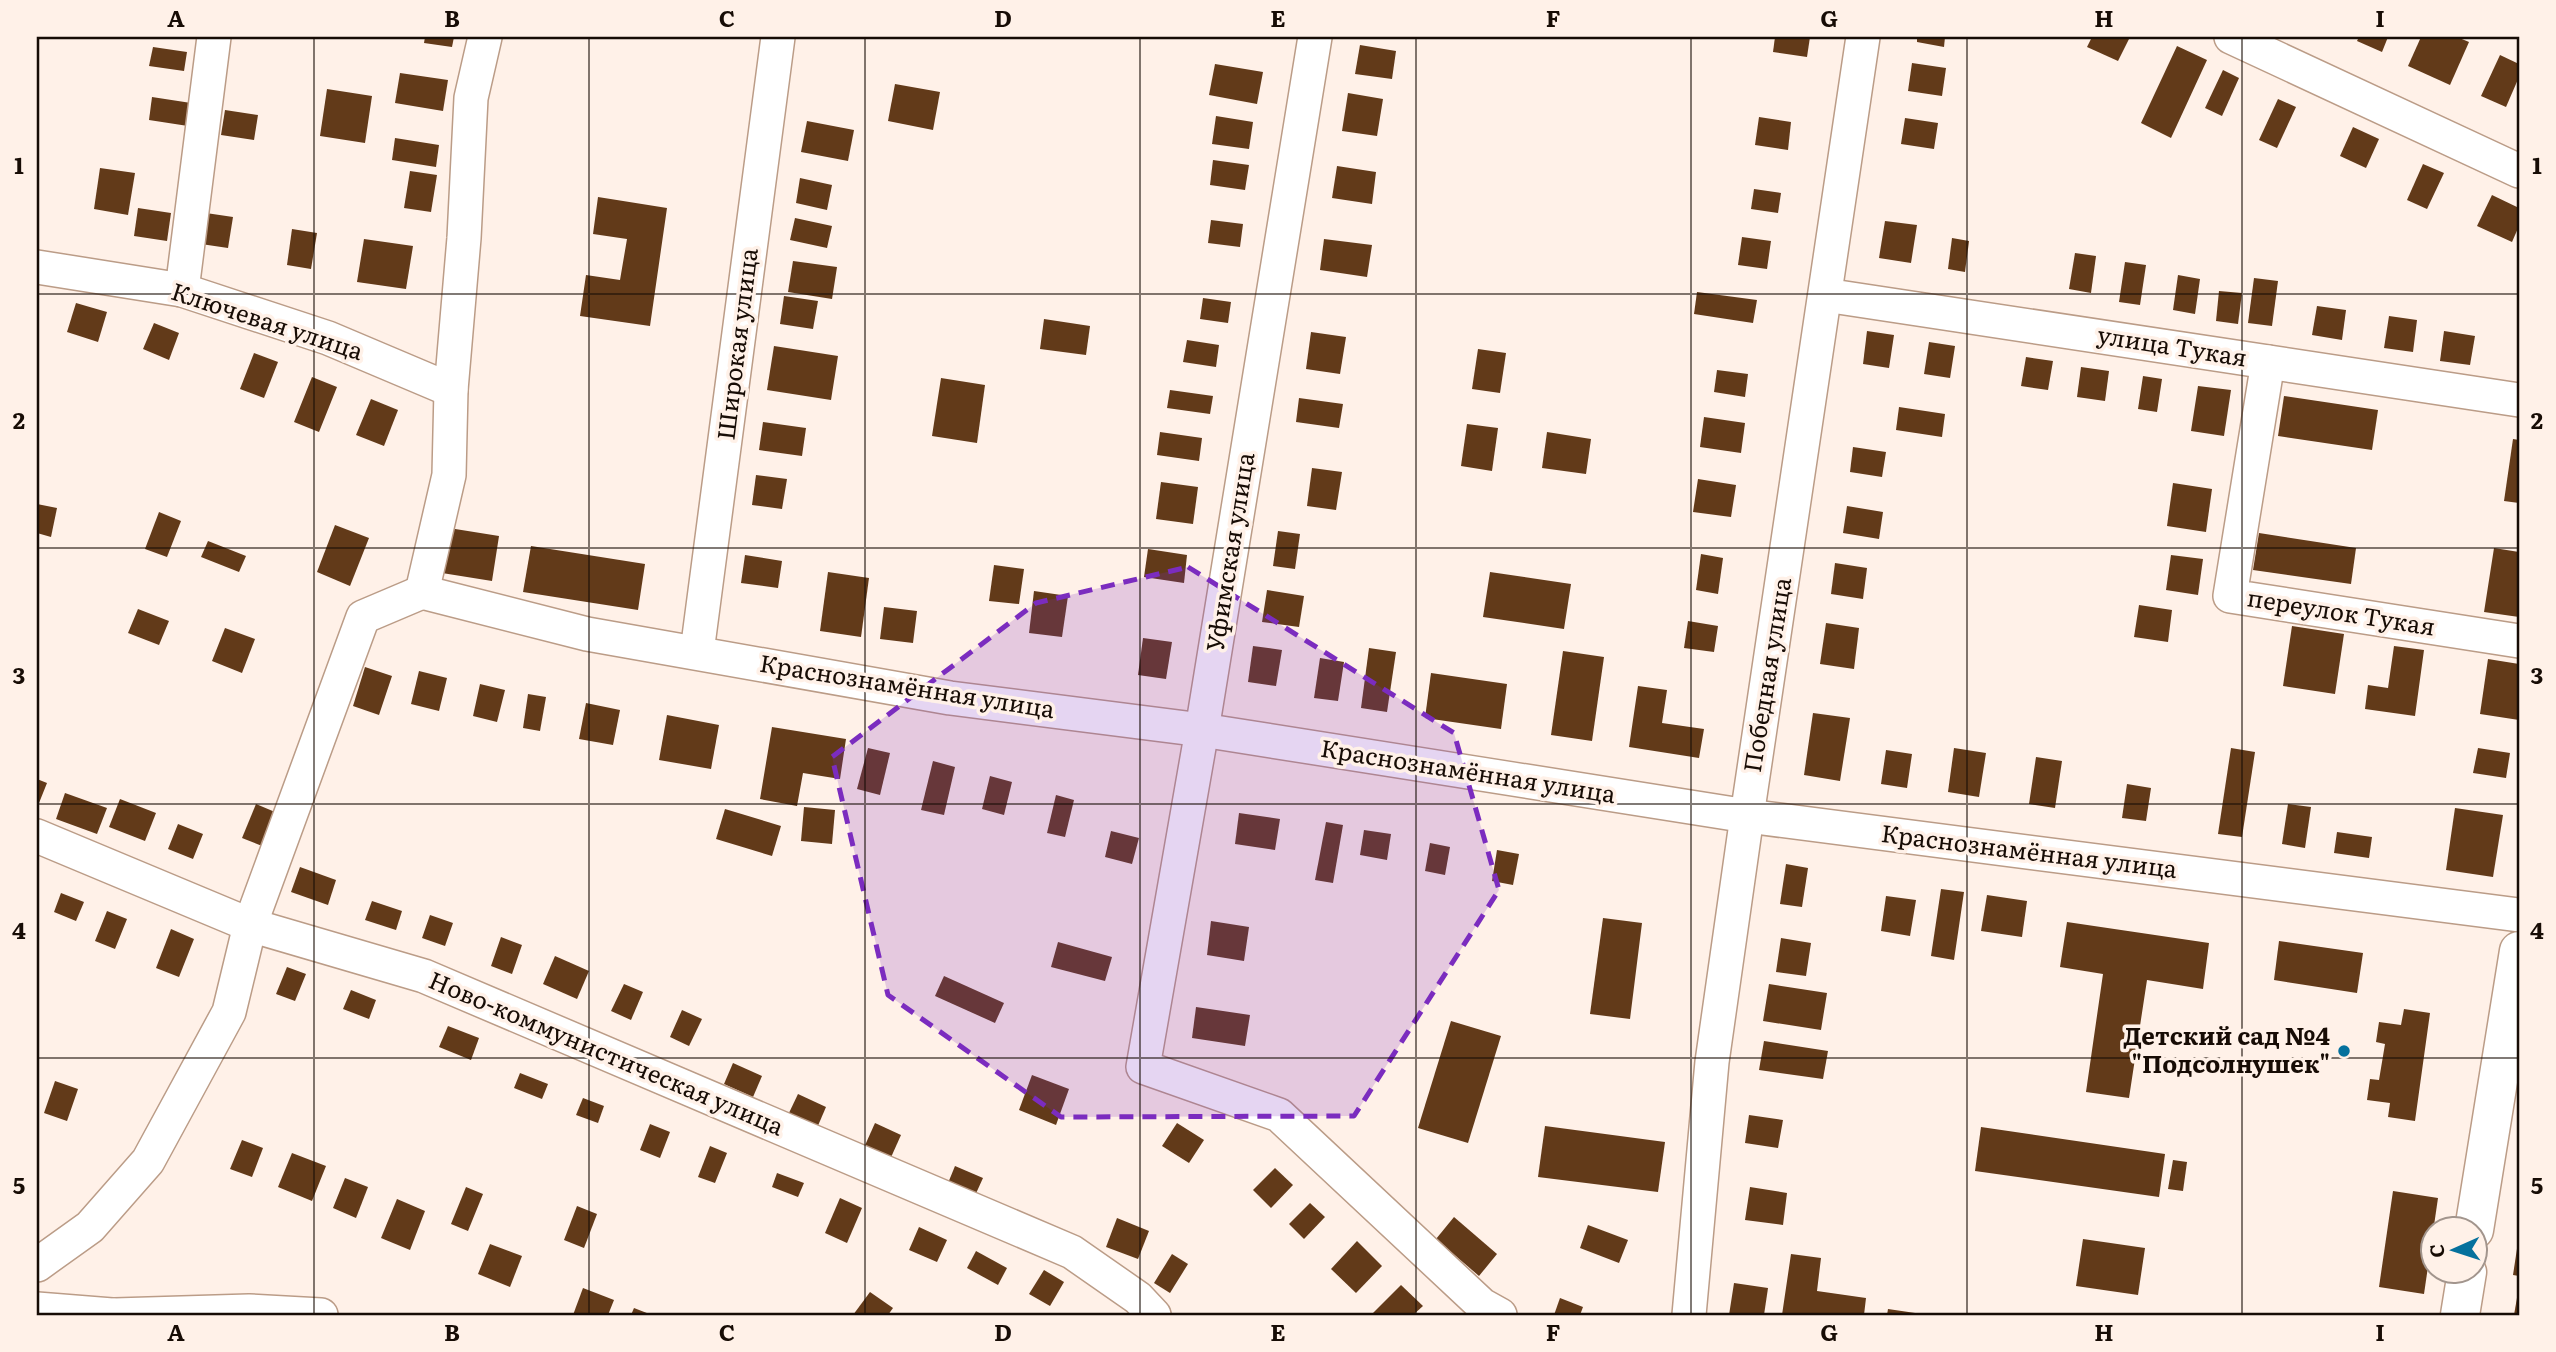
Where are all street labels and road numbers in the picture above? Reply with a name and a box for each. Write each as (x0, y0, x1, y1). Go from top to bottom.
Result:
street label: Широкая улица (706, 246, 765, 442)
street label: Ключевая улица (167, 272, 368, 367)
street label: улица Тукая (2095, 315, 2250, 374)
street label: Уфимская улица (1196, 450, 1262, 654)
street label: Победная улица (1733, 574, 1798, 775)
street label: переулок Тукая (2245, 578, 2438, 643)
street label: Краснознамённая улица (757, 644, 1057, 725)
street label: Краснознамённая улица (1318, 729, 1618, 810)
street label: Краснознамённая улица (1879, 814, 2179, 885)
street label: Ново-коммунистическая улица (424, 961, 790, 1143)

